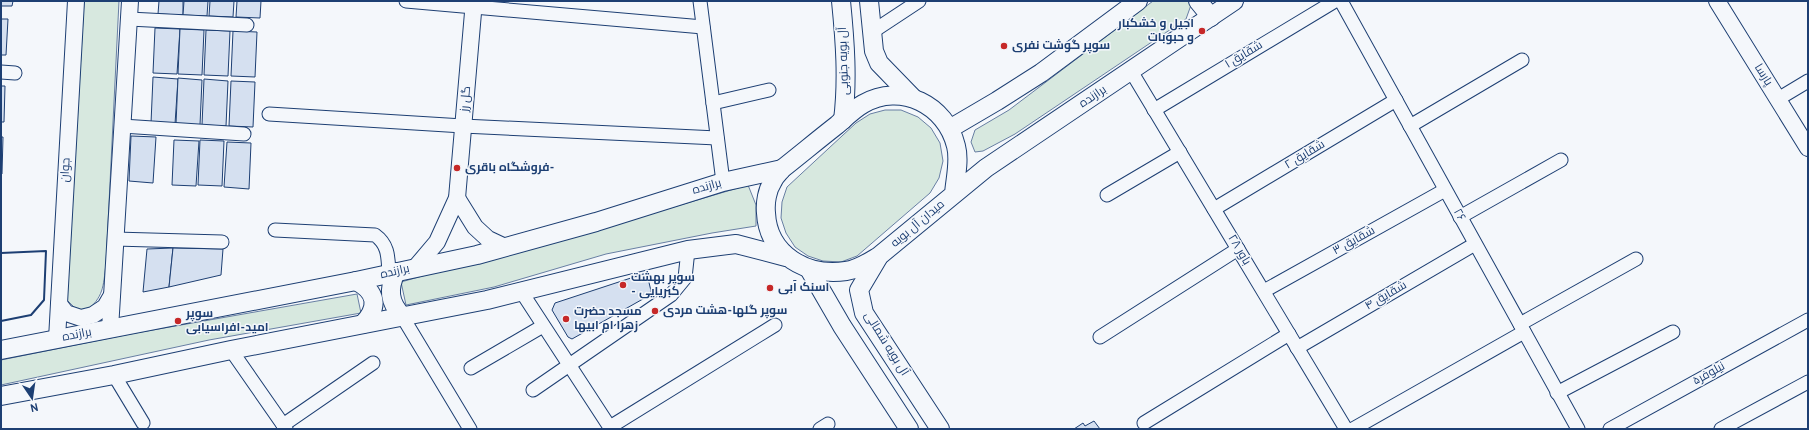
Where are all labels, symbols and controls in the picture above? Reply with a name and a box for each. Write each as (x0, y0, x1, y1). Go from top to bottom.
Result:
place label: اجیل و خشکبار و حبوبات (1117, 16, 1194, 46)
street label: آل بویه جنوبی (835, 26, 853, 95)
marker: اجیل و خشکبار و حبوبات (1197, 26, 1207, 36)
street label: شقایق ۱ (1222, 37, 1266, 73)
place label: سوپر گوشت نفری (1012, 38, 1110, 54)
marker: سوپر گوشت نفری (999, 41, 1009, 51)
street label: پارسا (1750, 61, 1776, 90)
street label: برازنده (1076, 82, 1110, 112)
street label: گل رز (457, 86, 475, 113)
street label: شقایق ۲ (1282, 137, 1328, 173)
street label: جوان (57, 157, 75, 183)
place label: فروشگاه باقری- (465, 160, 555, 176)
marker: فروشگاه باقری- (452, 163, 462, 173)
street label: برازنده (690, 175, 724, 199)
street label: میدان آل بویه (888, 197, 948, 251)
street label: ۲۶ (1449, 206, 1469, 224)
street label: شقایق ۳ (1330, 223, 1378, 259)
street label: باور ۲۸ (1224, 232, 1254, 268)
street label: برازنده (379, 261, 411, 283)
place label: سوپر بهشت - کبریایی (631, 270, 695, 300)
street label: شقایق ۴ (1362, 278, 1410, 314)
marker: سوپر بهشت - کبریایی (618, 280, 628, 290)
place label: اسنک آبی (778, 280, 829, 296)
marker: اسنک آبی (765, 283, 775, 293)
place label: سوپر گلها-هشت مردی (663, 303, 788, 319)
place label: مسجد حضرت زهرا ام ابیها (574, 304, 642, 334)
place label: سوپر امید-افراسیابی (185, 306, 269, 336)
marker: سوپر گلها-هشت مردی (650, 306, 660, 316)
street label: آل بویه شمالی (860, 309, 912, 380)
marker: مسجد حضرت زهرا ام ابیها (561, 314, 571, 324)
marker: سوپر امید-افراسیابی (173, 316, 183, 326)
street label: برازنده (61, 324, 93, 346)
street label: نیلوفر۵ (1690, 359, 1728, 389)
north arrow (12, 378, 52, 418)
text: N (29, 399, 39, 414)

